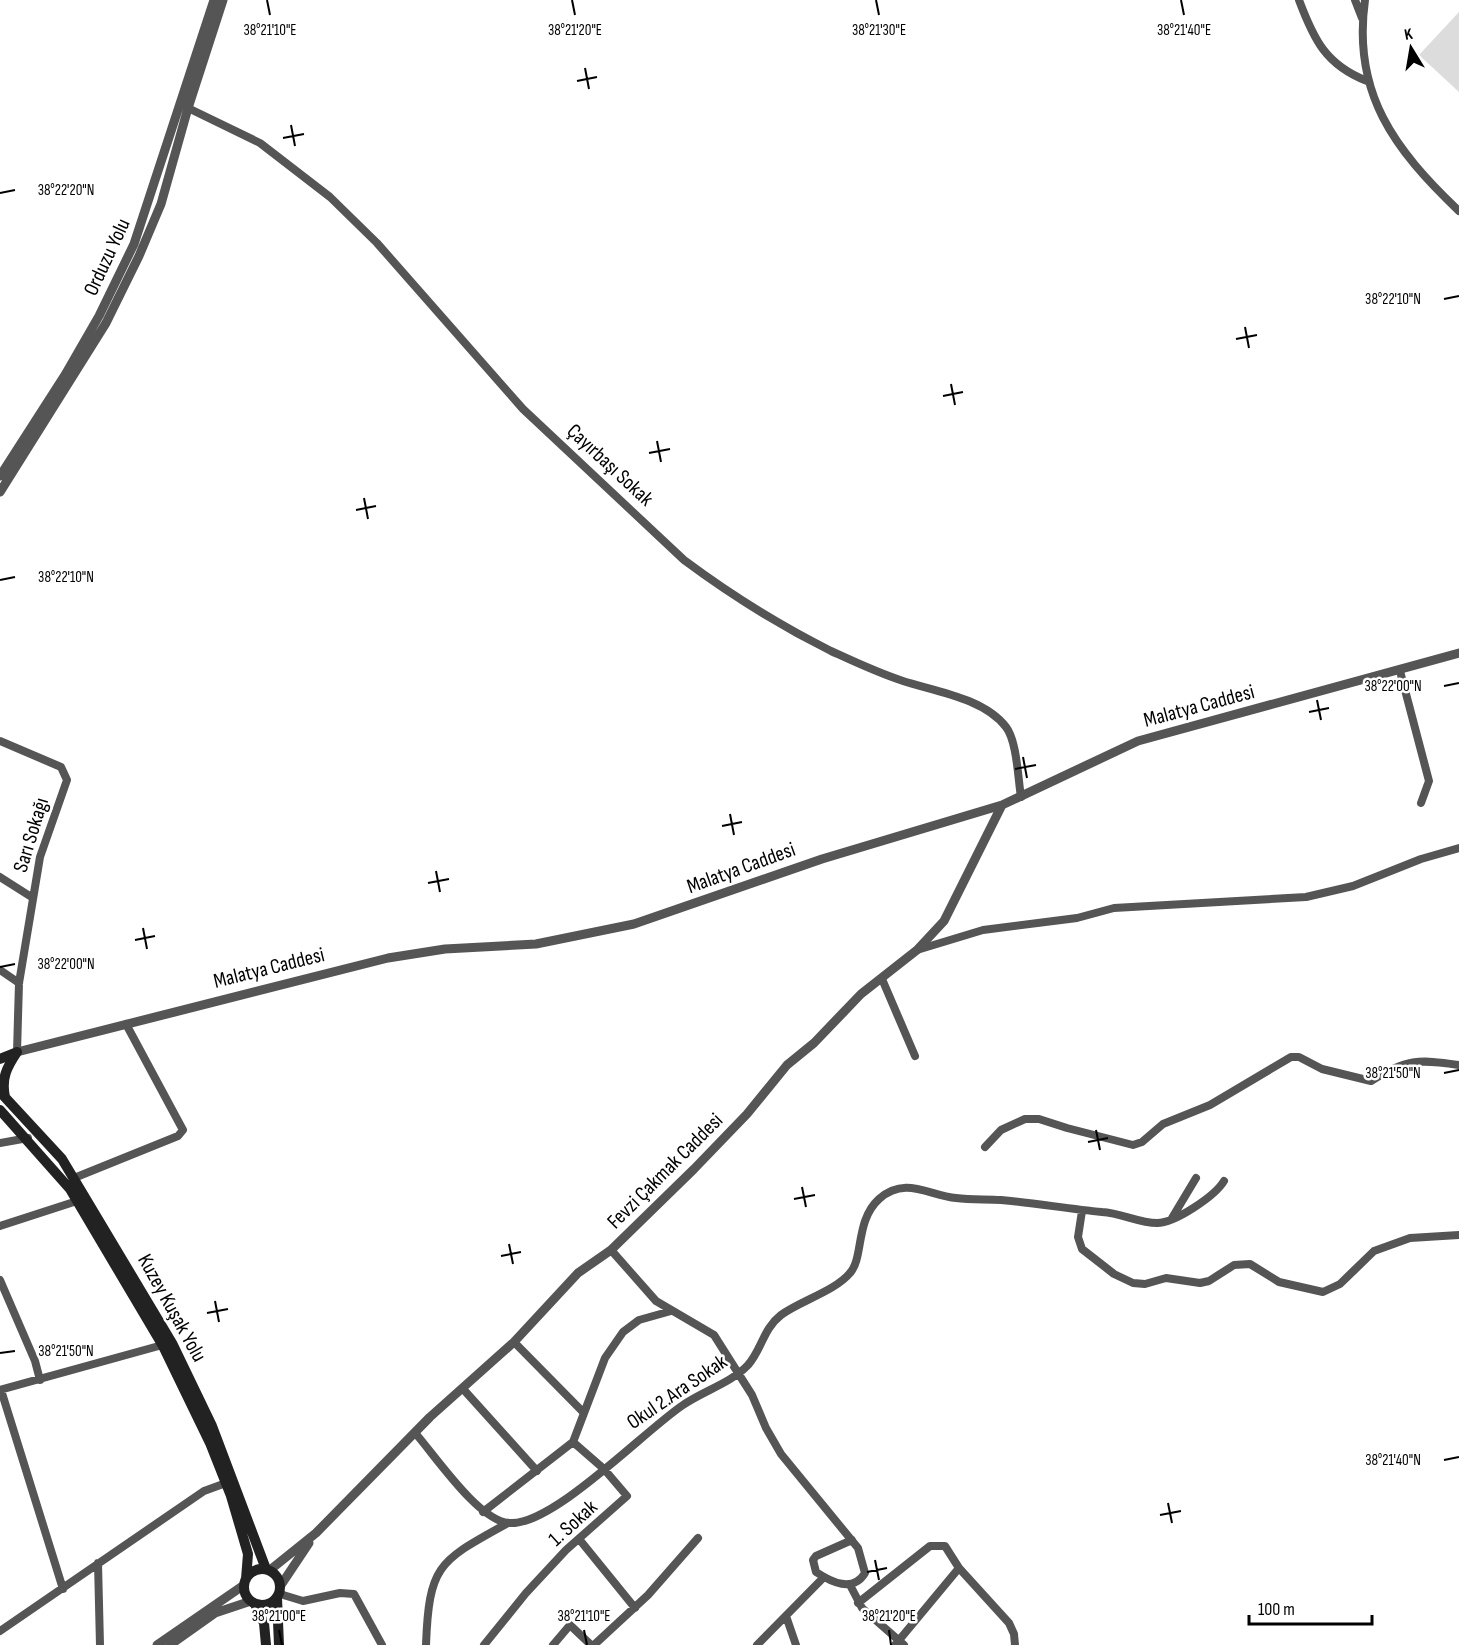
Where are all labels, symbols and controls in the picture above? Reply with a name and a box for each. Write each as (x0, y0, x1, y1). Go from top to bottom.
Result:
north arrow (1381, 18, 1441, 78)
text: 38°21'10"E (243, 21, 297, 40)
text: 38°21'20"E (548, 21, 602, 40)
text: 38°21'30"E (852, 21, 906, 40)
text: 38°21'40"E (1157, 21, 1211, 40)
text: K (1403, 25, 1414, 45)
text: 38°22'20"N (38, 181, 94, 200)
street label: Orduzu Yolu (78, 214, 136, 300)
text: 38°22'10"N (1365, 290, 1421, 309)
street label: Çayırbaşı Sokak (562, 419, 658, 511)
text: 38°22'10"N (38, 568, 94, 587)
text: 38°22'00"N (1364, 677, 1422, 696)
street label: Malatya Caddesi (1141, 679, 1257, 733)
street label: Sarı Sokağı (8, 795, 54, 875)
street label: Malatya Caddesi (683, 837, 799, 899)
street label: Malatya Caddesi (211, 942, 327, 994)
text: 38°22'00"N (37, 955, 95, 974)
text: 38°21'50"N (1365, 1064, 1421, 1083)
street label: Fevzi Çakmak Caddesi (602, 1108, 728, 1234)
street label: Kuzey Kuşak Yolu (132, 1250, 212, 1366)
text: 38°21'50"N (38, 1342, 94, 1361)
street label: Okul 2.Ara Sokak (622, 1349, 732, 1435)
text: 38°21'40"N (1365, 1451, 1421, 1470)
street label: 1. Sokak (543, 1495, 603, 1551)
scale bar (1249, 1588, 1372, 1626)
text: 100 m (1258, 1599, 1295, 1620)
text: 38°21'00"E (252, 1607, 306, 1626)
text: 38°21'10"E (557, 1607, 611, 1626)
text: 38°21'20"E (862, 1607, 916, 1626)

